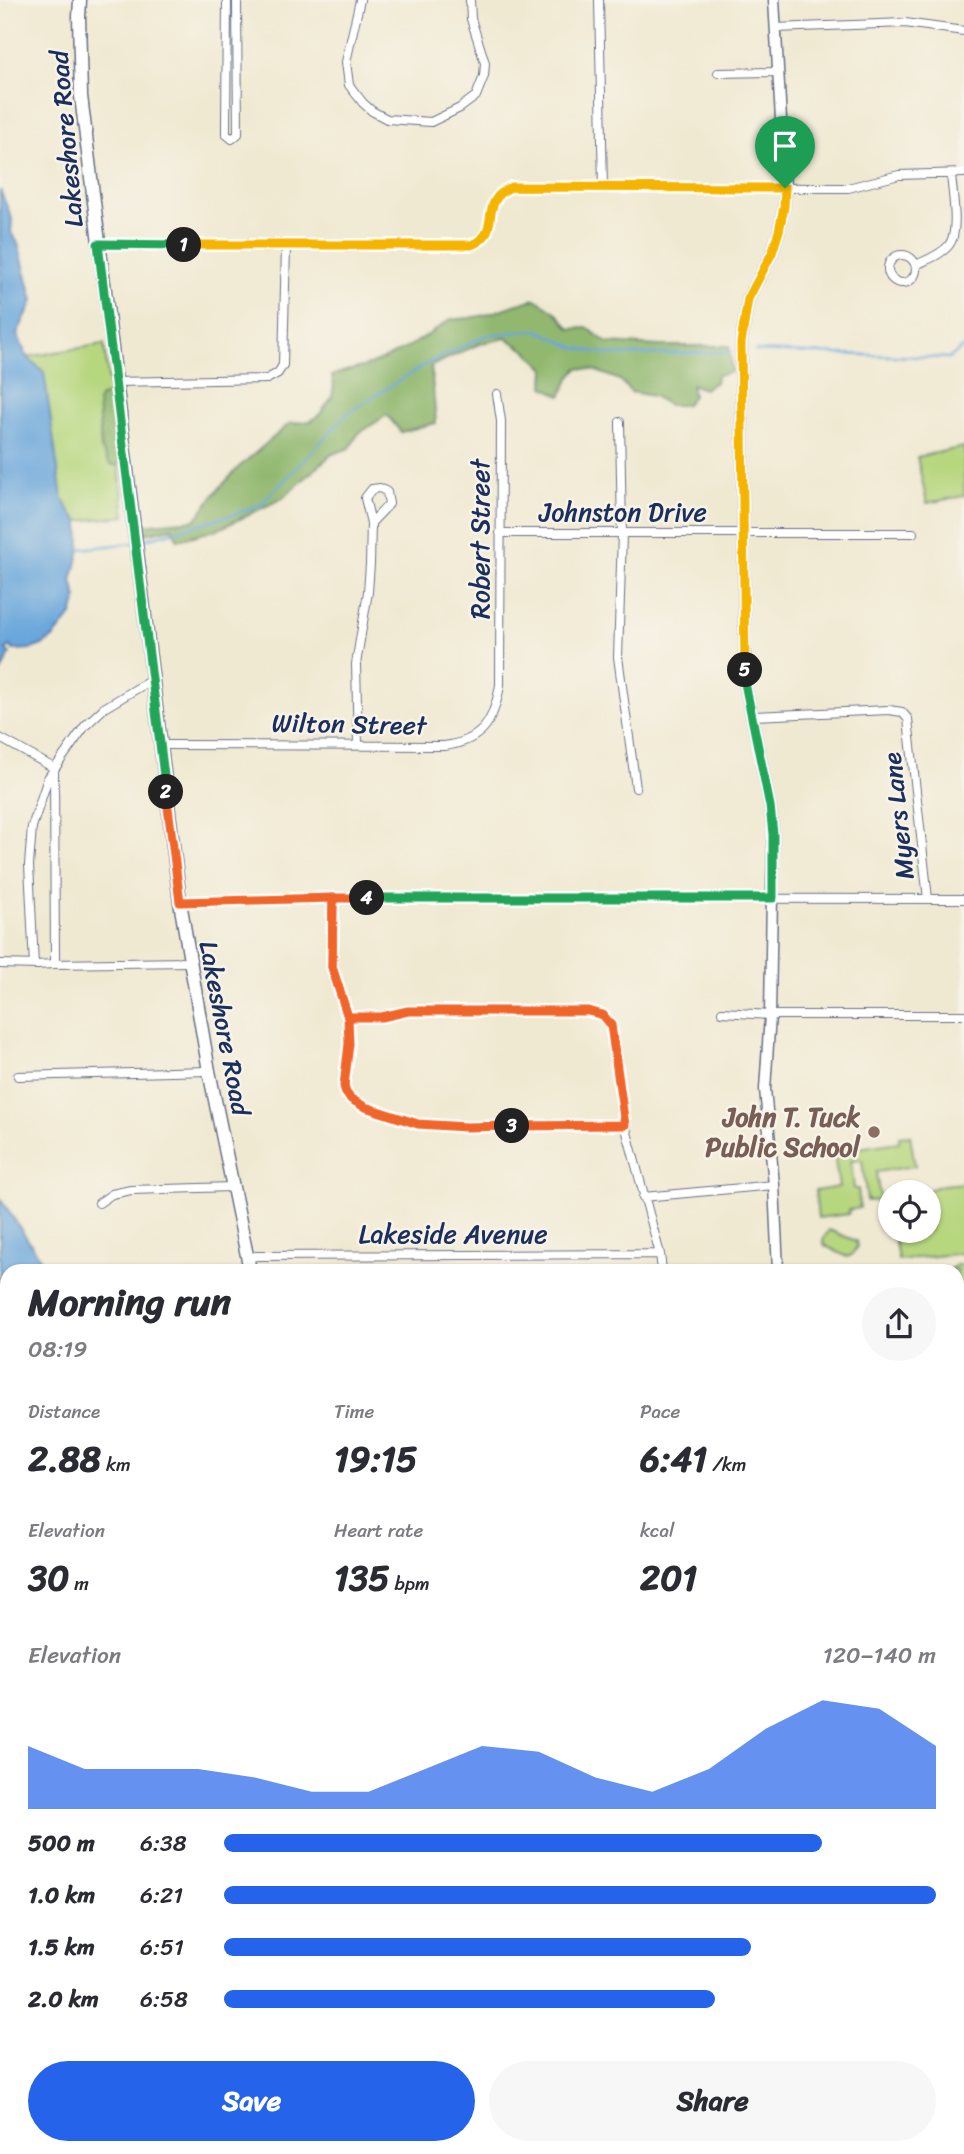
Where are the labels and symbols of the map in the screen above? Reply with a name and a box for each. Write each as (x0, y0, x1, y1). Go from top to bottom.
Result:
street label: Lakeshore Road (35, 46, 97, 229)
pin (755, 116, 815, 188)
pin: 1 (166, 228, 202, 262)
street label: Robert Street (457, 457, 503, 619)
street label: Johnston Drive (538, 489, 707, 535)
pin: 5 (728, 652, 762, 688)
street label: Wilton Street (271, 700, 428, 748)
street label: Myers Lane (868, 750, 928, 882)
pin: 2 (148, 774, 184, 810)
pin: 4 (350, 880, 384, 916)
street label: Lakeshore Road (186, 937, 265, 1122)
place label: John T. Tuck Public School (705, 1094, 862, 1170)
pin: 3 (494, 1108, 530, 1144)
marker: John T. Tuck Public School (866, 1124, 882, 1140)
street label: Lakeside Avenue (358, 1211, 548, 1257)

